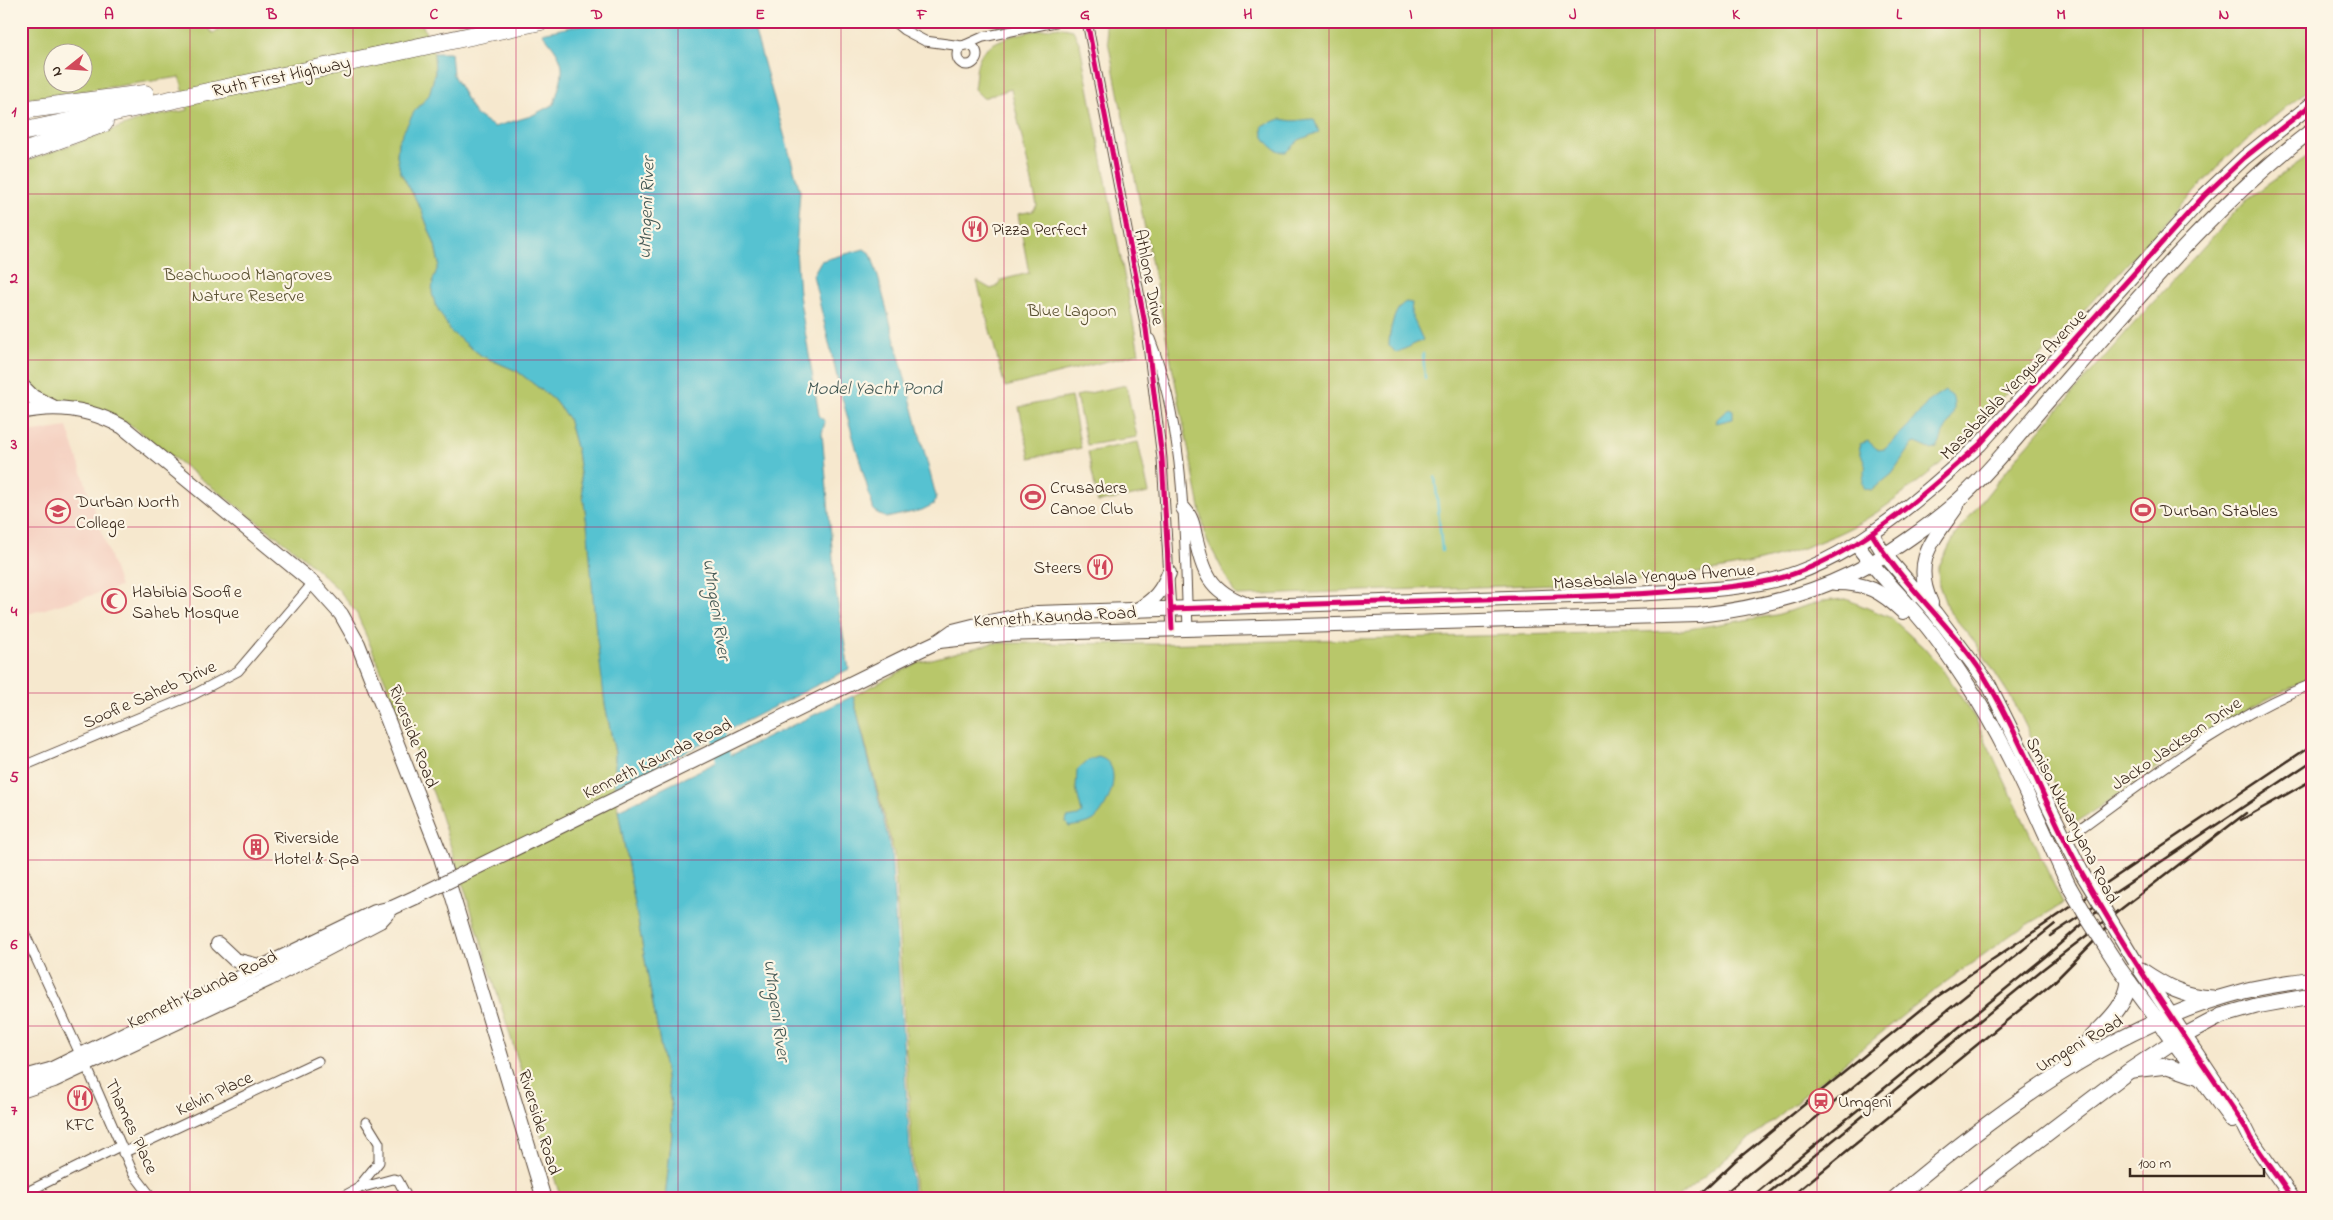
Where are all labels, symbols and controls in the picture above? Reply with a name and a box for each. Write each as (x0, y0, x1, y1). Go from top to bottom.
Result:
text: A (104, 3, 114, 27)
text: B (266, 3, 278, 27)
text: C (430, 3, 439, 27)
text: D (590, 3, 603, 27)
text: E (755, 3, 765, 27)
text: F (916, 3, 928, 27)
text: G (1080, 3, 1090, 27)
text: H (1243, 3, 1253, 27)
text: I (1409, 3, 1413, 27)
text: J (1569, 3, 1577, 27)
text: K (1732, 3, 1741, 27)
text: L (1896, 3, 1903, 27)
text: M (2056, 3, 2066, 27)
text: N (2219, 3, 2230, 27)
north arrow (42, 42, 92, 92)
street label: Ruth First Highway (210, 51, 353, 106)
text: N (46, 64, 68, 79)
text: 1 (11, 100, 17, 124)
water label: uMngeni River (632, 154, 664, 260)
restaurant icon: Pizza Perfect (962, 216, 988, 242)
place label: Pizza Perfect (992, 218, 1087, 244)
street label: Athlone Drive (1126, 227, 1170, 328)
park label: Beachwood Mangroves Nature Reserve (163, 263, 332, 310)
text: 2 (9, 267, 18, 291)
park label: Blue Lagoon (1027, 299, 1117, 326)
street label: Masabalala Yengwa Avenue (1935, 303, 2095, 468)
water label: Model Yacht Pond (806, 376, 943, 403)
text: 3 (10, 433, 18, 457)
place label: Crusaders Canoe Club (1050, 476, 1134, 523)
sports icon: Crusaders Canoe Club (1020, 484, 1046, 510)
place label: Durban North College (75, 490, 179, 538)
sports icon: Durban Stables (2130, 497, 2156, 523)
school or university icon: Durban North College (45, 498, 71, 524)
place label: Durban Stables (2159, 499, 2278, 525)
restaurant icon: Steers (1087, 554, 1113, 580)
place label: Steers (1034, 556, 1082, 582)
water label: uMngeni River (693, 557, 737, 664)
street label: Masabalala Yengwa Avenue (1553, 558, 1757, 599)
place label: Habibia Soofie Saheb Mosque (132, 580, 243, 627)
mosque icon: Habibia Soofie Saheb Mosque (101, 588, 127, 614)
text: 4 (10, 600, 18, 624)
street label: Kenneth Kaunda Road (973, 601, 1137, 635)
street label: Soofie Saheb Drive (79, 654, 222, 737)
street label: Riverside Road (381, 681, 444, 792)
street label: Jacko Jackson Drive (2107, 691, 2248, 798)
street label: Kenneth Kaunda Road (579, 712, 737, 807)
street label: Smiso Nkwanyana Road (2018, 733, 2125, 909)
text: 5 (9, 766, 19, 790)
place label: Riverside Hotel & Spa (274, 826, 359, 873)
building icon: Riverside Hotel & Spa (243, 834, 269, 860)
text: 6 (9, 933, 18, 957)
street label: Kenneth Kaunda Road (124, 945, 282, 1037)
water label: uMngeni River (754, 958, 796, 1065)
street label: Umgeni Road (2031, 1009, 2129, 1081)
street label: Kelvin Place (172, 1065, 258, 1124)
street label: Riverside Road (510, 1067, 566, 1178)
street label: Thames Place (97, 1075, 164, 1180)
restaurant icon: KFC (67, 1085, 93, 1111)
station icon: Umgeni (1808, 1088, 1834, 1114)
place label: Umgeni (1838, 1090, 1892, 1117)
text: 7 (11, 1099, 18, 1123)
place label: KFC (66, 1113, 95, 1139)
scale bar (2130, 1145, 2264, 1177)
text: 100 m (2138, 1153, 2171, 1175)

